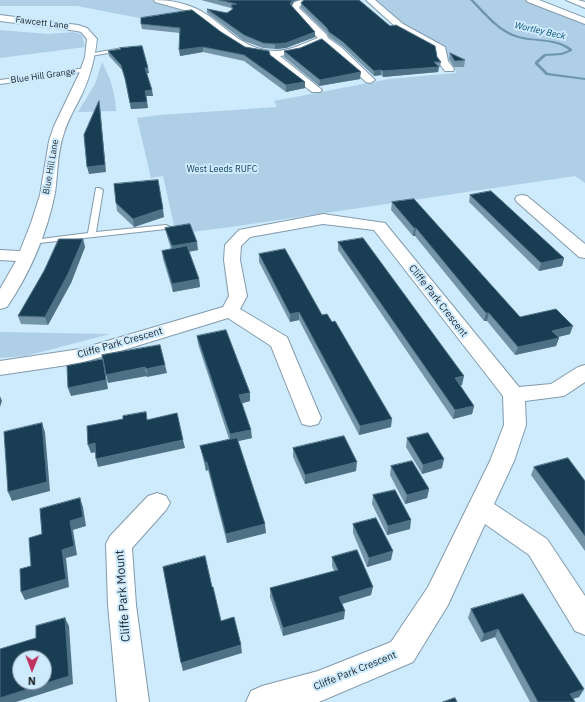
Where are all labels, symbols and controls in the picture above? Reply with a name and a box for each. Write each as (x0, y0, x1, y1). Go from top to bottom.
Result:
street label: Fawcett Lane (15, 14, 69, 32)
water label: Wortley Beck (514, 20, 566, 42)
street label: Blue Hill Grange (10, 66, 76, 86)
street label: Blue Hill Lane (41, 139, 61, 195)
park label: West Leeds RUFC (187, 164, 257, 174)
street label: Cliffe Park Crescent (406, 263, 470, 339)
street label: Cliffe Park Crescent (76, 325, 164, 361)
street label: Cliffe Park Mount (113, 549, 133, 643)
street label: Cliffe Park Crescent (312, 649, 398, 693)
north arrow (12, 650, 52, 690)
text: N (28, 674, 36, 688)

